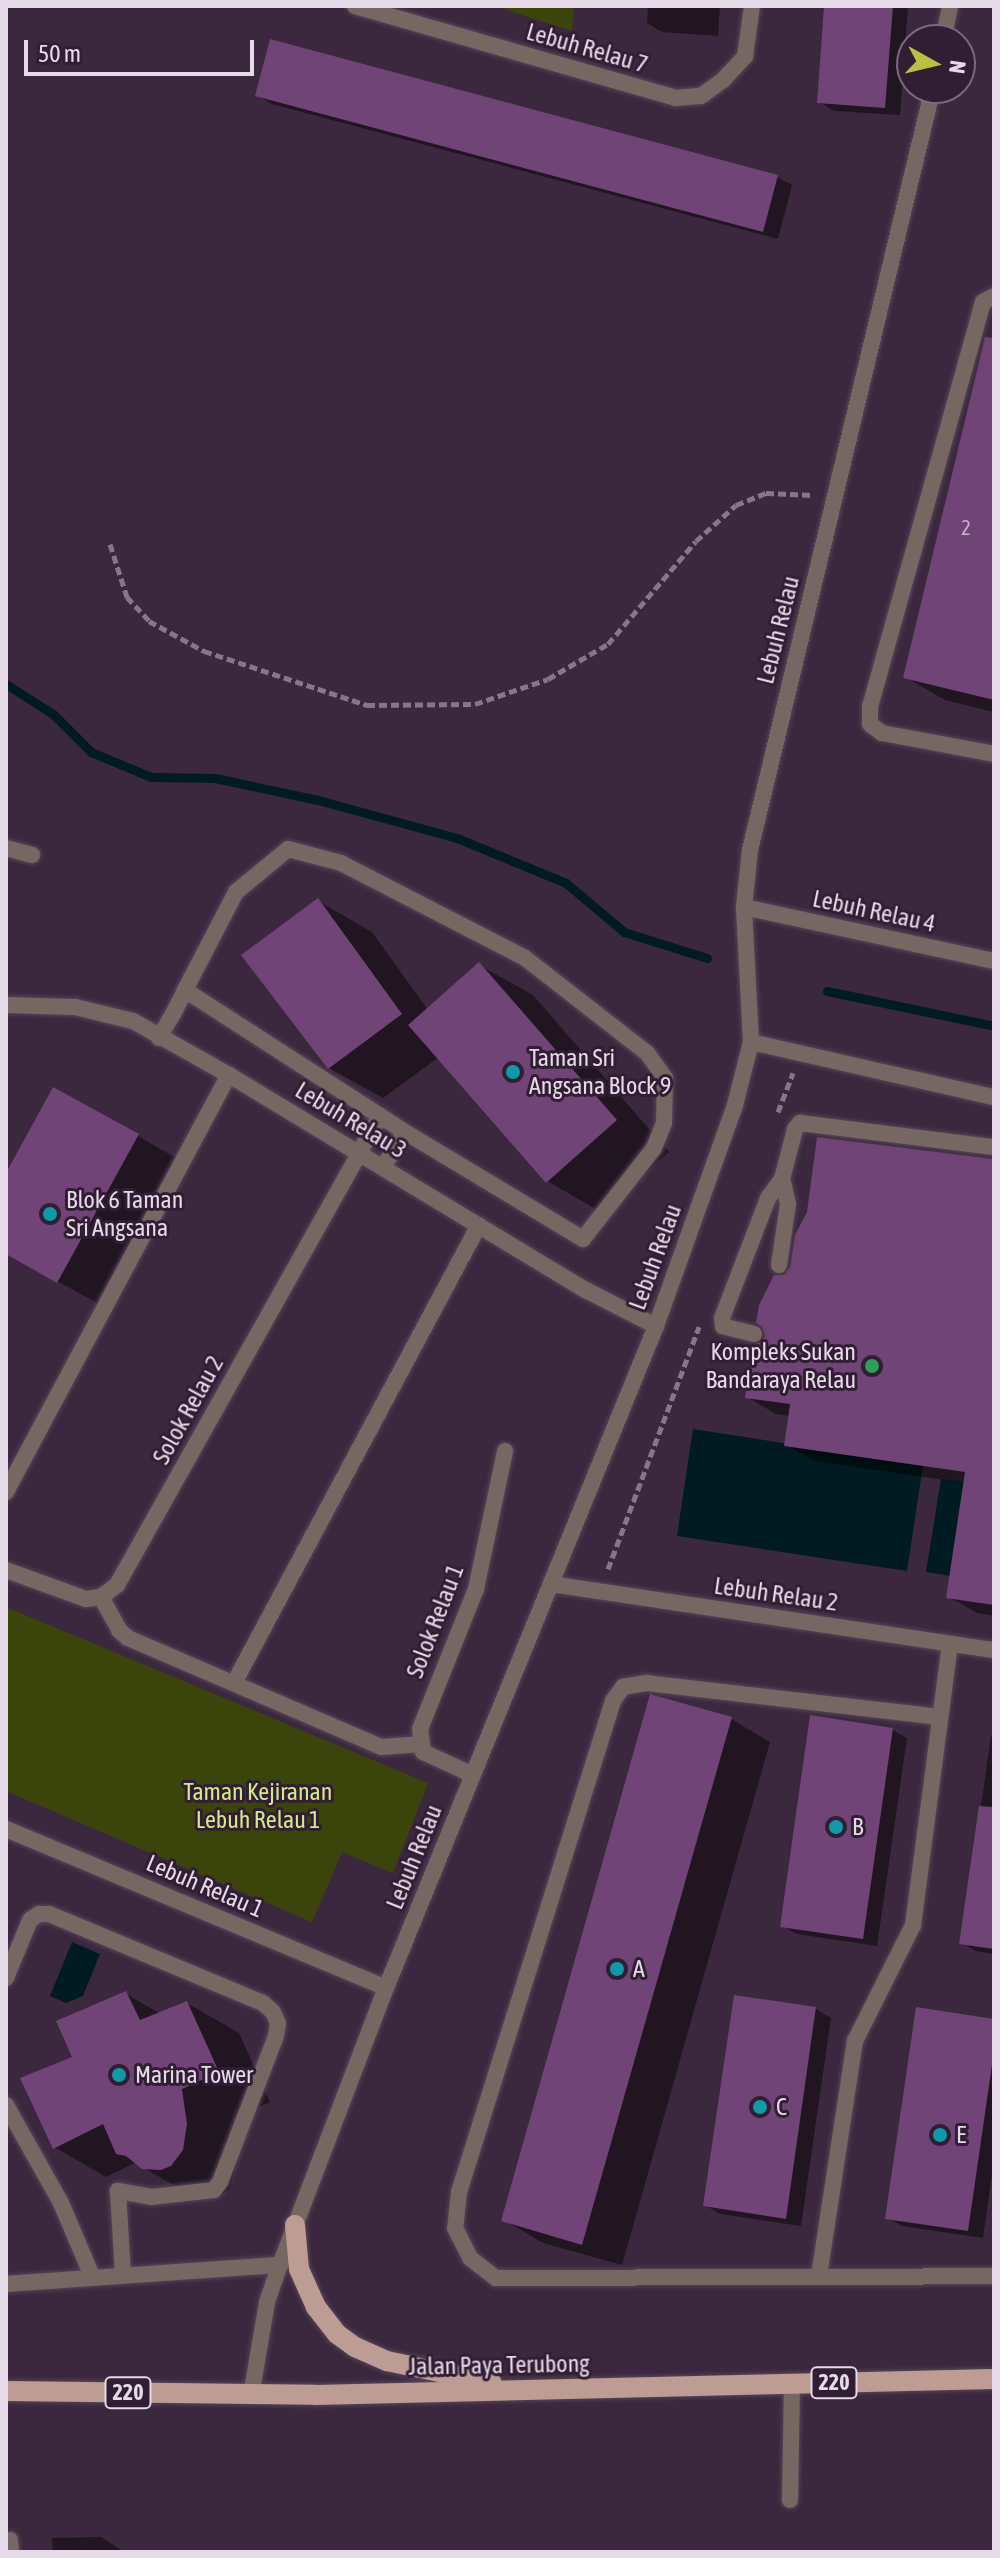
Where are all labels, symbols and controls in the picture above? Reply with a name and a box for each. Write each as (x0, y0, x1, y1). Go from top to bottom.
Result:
street label: Lebuh Relau 7 (523, 17, 651, 79)
scale bar (28, 24, 258, 74)
north arrow (896, 24, 976, 104)
text: 50 m (38, 40, 81, 67)
text: N (944, 59, 972, 75)
house number: 2 (961, 515, 971, 539)
street label: Lebuh Relau (751, 573, 805, 687)
street label: Lebuh Relau 4 (810, 884, 938, 938)
place label: Taman Sri Angsana Block 9 (529, 1044, 671, 1100)
marker: Taman Sri Angsana Block 9 (504, 1063, 522, 1081)
street label: Lebuh Relau 3 (290, 1076, 412, 1164)
place label: Blok 6 Taman Sri Angsana (66, 1186, 183, 1242)
street label: Lebuh Relau (623, 1200, 687, 1314)
marker: Blok 6 Taman Sri Angsana (41, 1205, 59, 1223)
place label: Kompleks Sukan Bandaraya Relau (705, 1338, 856, 1394)
street label: Solok Relau 2 (147, 1351, 229, 1469)
marker: Kompleks Sukan Bandaraya Relau (863, 1357, 881, 1375)
street label: Solok Relau 1 (400, 1560, 470, 1682)
street label: Lebuh Relau 2 (712, 1571, 840, 1617)
park label: Taman Kejiranan Lebuh Relau 1 (184, 1778, 332, 1834)
street label: Lebuh Relau (380, 1801, 448, 1913)
place label: B (852, 1813, 863, 1841)
marker: B (827, 1818, 845, 1836)
street label: Lebuh Relau 1 (142, 1848, 268, 1924)
place label: A (633, 1955, 645, 1983)
marker: A (608, 1960, 626, 1978)
place label: Marina Tower (135, 2061, 253, 2089)
marker: Marina Tower (110, 2066, 128, 2084)
place label: C (776, 2093, 787, 2121)
marker: C (751, 2098, 769, 2116)
place label: E (956, 2121, 966, 2149)
marker: E (931, 2126, 949, 2144)
street label: Jalan Paya Terubong (408, 2349, 590, 2381)
road number: 220 (810, 2365, 858, 2401)
road number: 220 (104, 2375, 152, 2411)

